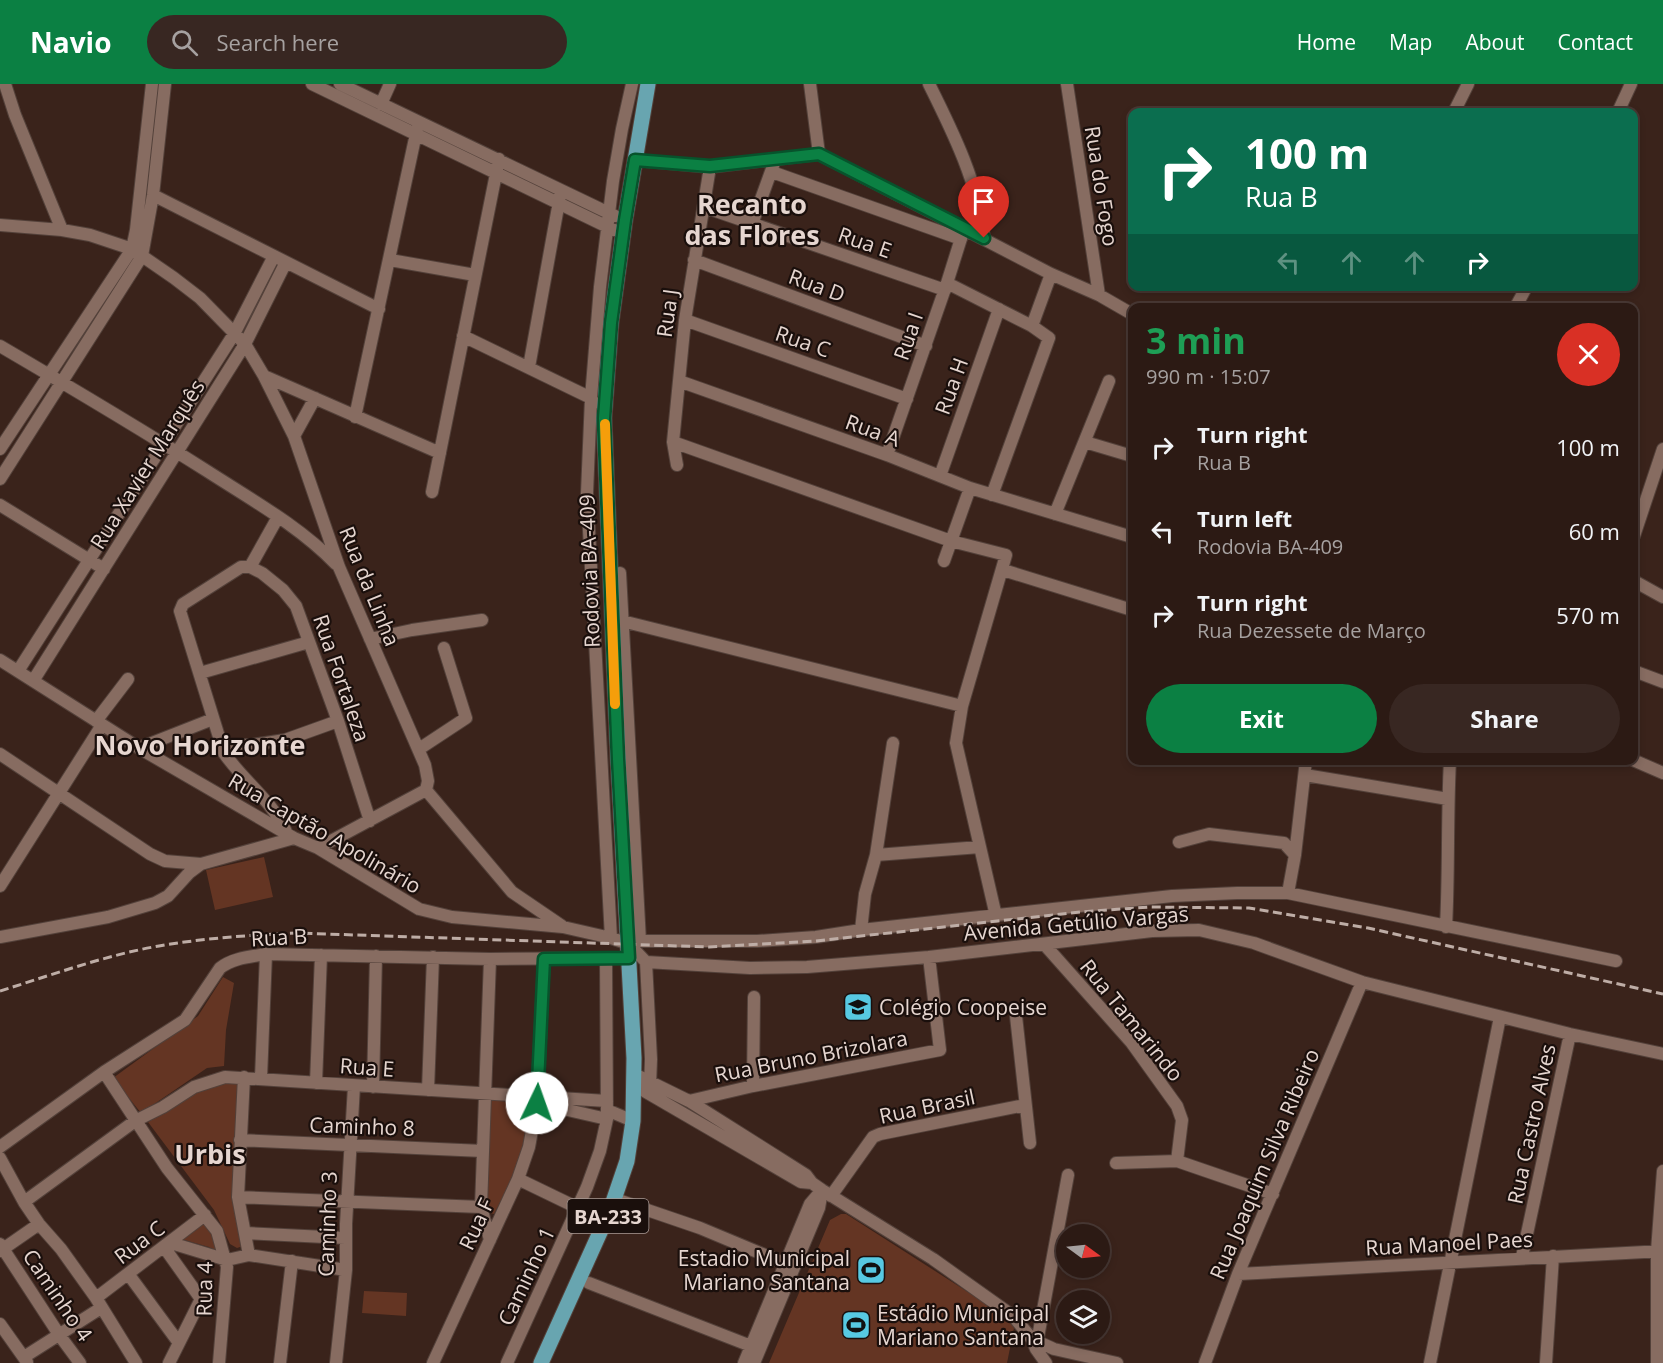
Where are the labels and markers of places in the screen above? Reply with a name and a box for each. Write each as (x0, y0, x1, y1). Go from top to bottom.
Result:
pin (958, 176, 1009, 238)
school or university icon: Colégio Coopeise (842, 991, 874, 1023)
place label: Colégio Coopeise (879, 993, 1047, 1021)
place label: Estadio Municipal Mariano Santana (678, 1244, 850, 1296)
sports icon: Estadio Municipal Mariano Santana (855, 1254, 887, 1286)
place label: Estádio Municipal Mariano Santana (877, 1299, 1049, 1351)
sports icon: Estádio Municipal Mariano Santana (840, 1309, 872, 1341)

